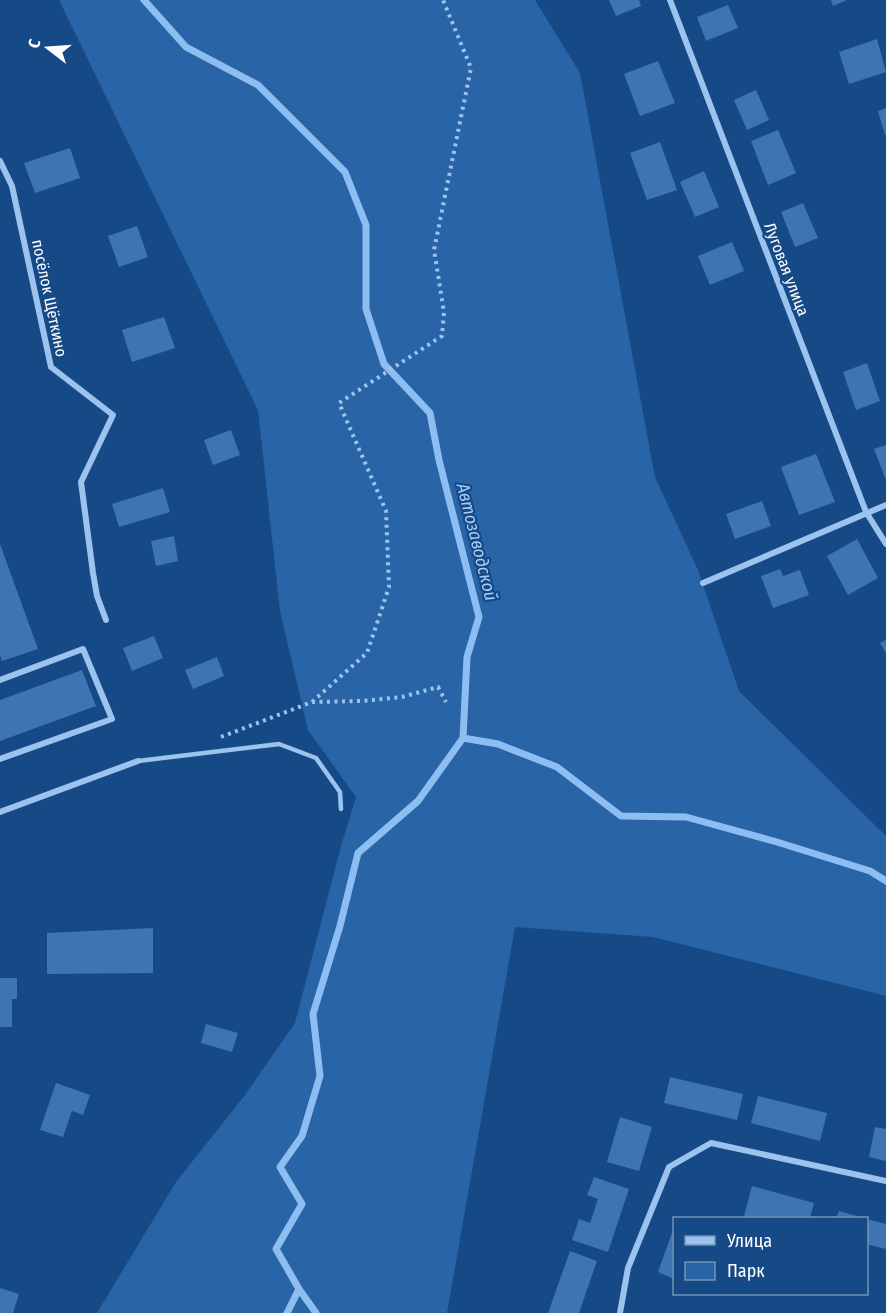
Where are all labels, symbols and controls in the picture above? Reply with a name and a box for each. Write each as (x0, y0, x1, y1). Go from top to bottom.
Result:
north arrow (18, 18, 78, 78)
text: С (24, 36, 45, 51)
street label: Луговая улица (760, 220, 813, 319)
street label: посёлок Щёткино (28, 238, 71, 359)
water label: Автозаводской (452, 480, 502, 603)
legend (673, 1217, 868, 1295)
text: Улица (726, 1230, 772, 1252)
text: Парк (727, 1260, 765, 1282)

